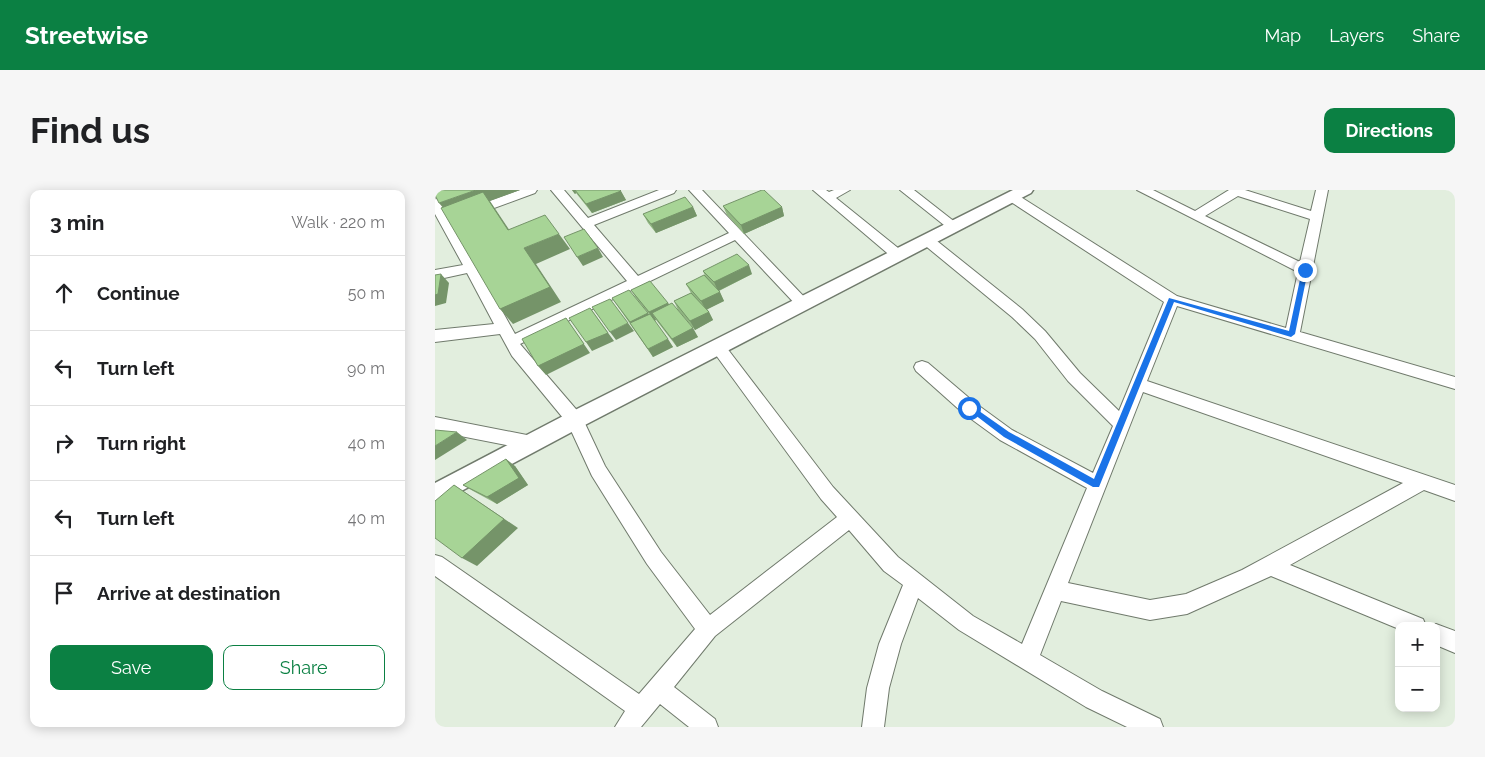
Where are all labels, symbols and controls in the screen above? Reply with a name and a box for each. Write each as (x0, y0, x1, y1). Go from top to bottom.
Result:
text: Streetwise (25, 21, 148, 50)
text: Map (1265, 25, 1301, 46)
text: Layers (1329, 25, 1384, 46)
text: Share (1412, 25, 1460, 46)
button: Directions (1324, 108, 1455, 153)
text: Find us (30, 110, 150, 151)
text: 3 min (50, 210, 104, 235)
text: Walk · 220 m (291, 213, 385, 232)
route end (1294, 259, 1317, 282)
icon: ahead (50, 279, 78, 307)
text: Continue (97, 282, 180, 304)
text: 50 m (348, 284, 385, 303)
icon: left (50, 354, 78, 382)
text: Turn left (97, 357, 174, 379)
text: 90 m (347, 359, 385, 378)
route start (958, 397, 981, 420)
icon: right (50, 429, 78, 457)
text: Turn right (97, 432, 186, 454)
text: 40 m (348, 434, 385, 453)
icon: left (50, 504, 78, 532)
text: Turn left (97, 507, 174, 529)
text: 40 m (348, 509, 385, 528)
icon: arrive (50, 579, 78, 607)
text: Arrive at destination (97, 582, 281, 604)
map controls (1395, 622, 1440, 712)
button: + (1395, 622, 1440, 667)
button: Save (50, 645, 213, 690)
button: Share (223, 645, 385, 690)
button: − (1395, 667, 1440, 712)

